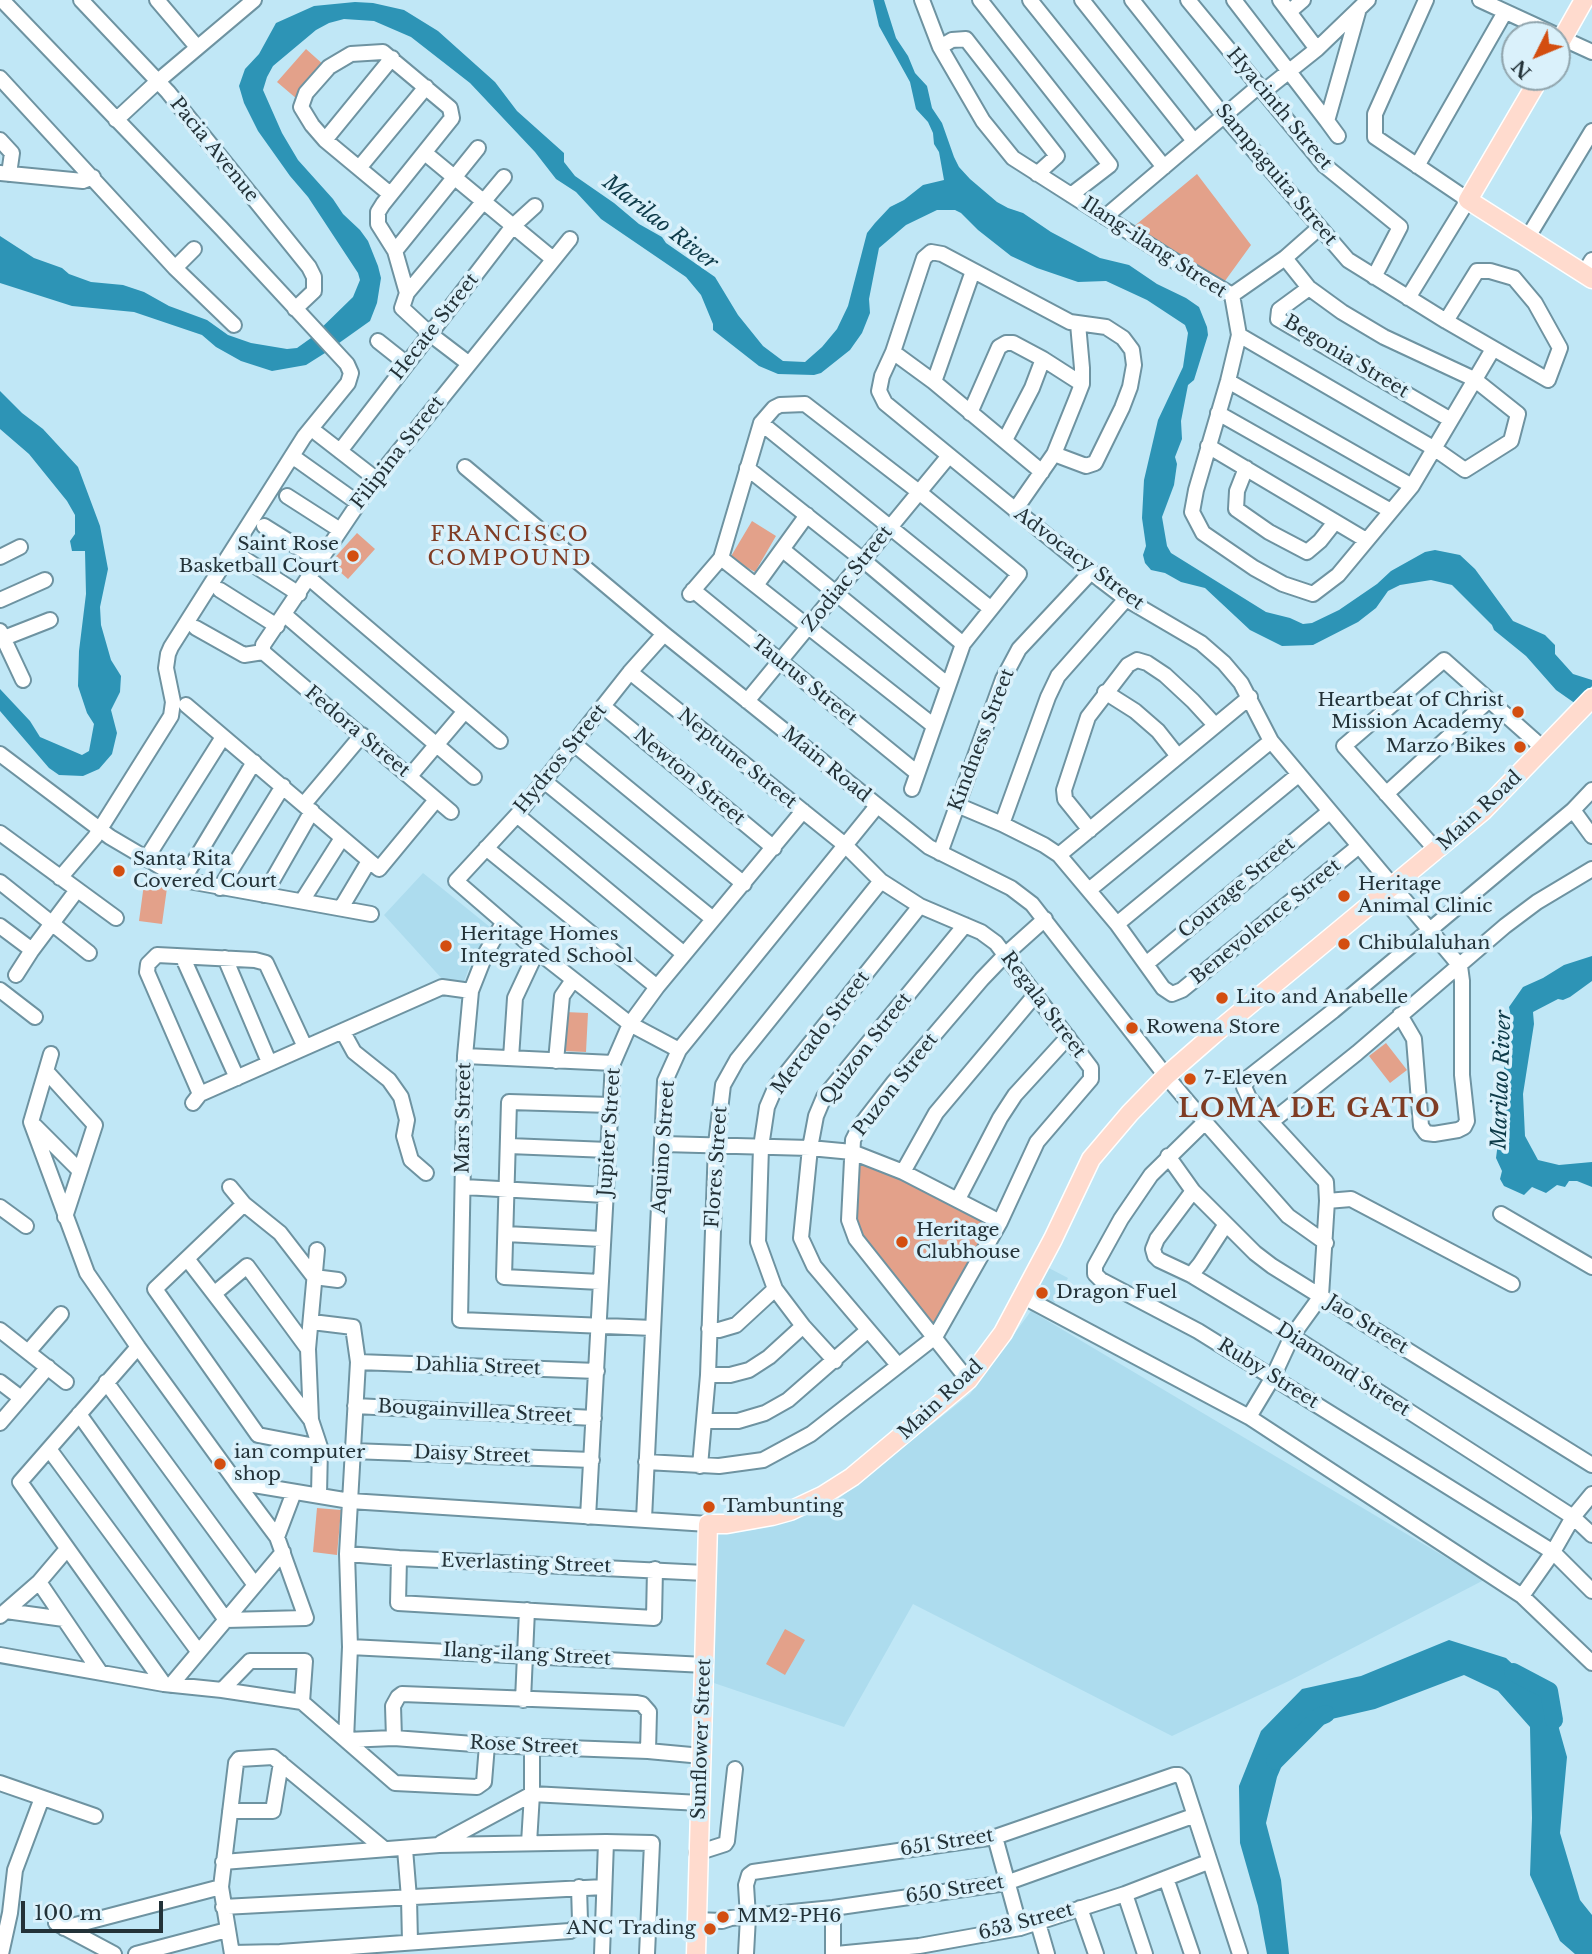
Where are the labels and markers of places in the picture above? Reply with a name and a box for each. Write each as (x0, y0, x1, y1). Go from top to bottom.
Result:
place label: Saint Rose Basketball Court (179, 534, 339, 578)
marker: Saint Rose Basketball Court (345, 548, 361, 564)
place label: Heartbeat of Christ Mission Academy (1317, 690, 1504, 734)
marker: Heartbeat of Christ Mission Academy (1510, 704, 1526, 720)
place label: Marzo Bikes (1386, 736, 1506, 758)
marker: Marzo Bikes (1512, 739, 1528, 755)
place label: Santa Rita Covered Court (133, 849, 277, 893)
marker: Santa Rita Covered Court (111, 863, 127, 879)
place label: Heritage Animal Clinic (1358, 874, 1492, 918)
marker: Heritage Animal Clinic (1336, 888, 1352, 904)
place label: Heritage Homes Integrated School (460, 924, 633, 968)
place label: Chibulaluhan (1358, 933, 1490, 955)
marker: Chibulaluhan (1336, 936, 1352, 952)
marker: Heritage Homes Integrated School (438, 938, 454, 954)
place label: Lito and Anabelle (1236, 987, 1408, 1009)
marker: Lito and Anabelle (1214, 990, 1230, 1006)
place label: Rowena Store (1146, 1017, 1280, 1039)
marker: Rowena Store (1124, 1020, 1140, 1036)
place label: 7-Eleven (1204, 1068, 1288, 1090)
marker: 7-Eleven (1182, 1071, 1198, 1087)
place label: Heritage Clubhouse (916, 1220, 1020, 1264)
marker: Heritage Clubhouse (894, 1234, 910, 1250)
place label: Dragon Fuel (1056, 1282, 1177, 1304)
marker: Dragon Fuel (1034, 1285, 1050, 1301)
place label: ian computer shop (234, 1442, 365, 1486)
marker: ian computer shop (212, 1456, 228, 1472)
place label: Tambunting (723, 1496, 844, 1518)
marker: Tambunting (701, 1499, 717, 1515)
place label: MM2-PH6 (737, 1906, 842, 1928)
marker: MM2-PH6 (715, 1909, 731, 1925)
place label: ANC Trading (566, 1918, 696, 1940)
marker: ANC Trading (702, 1921, 718, 1937)

